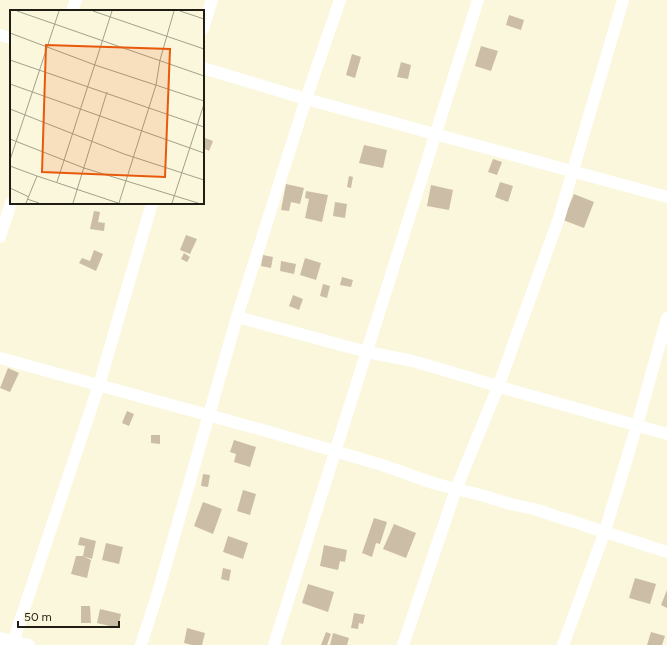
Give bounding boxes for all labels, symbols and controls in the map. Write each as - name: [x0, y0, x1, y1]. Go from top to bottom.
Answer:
- inset map: [10, 10, 204, 204]
- scale bar: [18, 603, 119, 629]
- text: 50 m: [24, 610, 52, 624]

